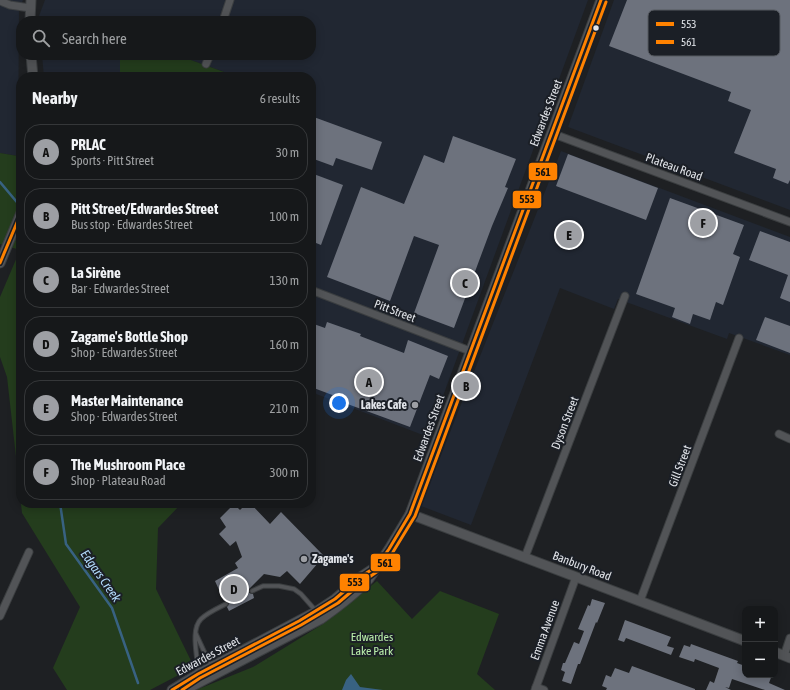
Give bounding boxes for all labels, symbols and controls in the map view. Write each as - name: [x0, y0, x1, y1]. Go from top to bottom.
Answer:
- legend: [648, 10, 780, 56]
- search box: [16, 16, 316, 60]
- text: 553: [681, 18, 697, 30]
- unlabelled marker: [591, 23, 601, 33]
- icon: search: [30, 27, 52, 49]
- text: Search here: [62, 30, 127, 47]
- text: 561: [681, 36, 697, 48]
- street label: Edwardes Street: [527, 77, 565, 148]
- text: Nearby: [32, 88, 78, 108]
- text: 6 results: [260, 91, 300, 106]
- text: PRLAC: [71, 136, 106, 153]
- text: A: [43, 145, 49, 160]
- text: 30 m: [276, 145, 299, 160]
- street label: Plateau Road: [644, 150, 704, 184]
- text: Sports · Pitt Street: [71, 153, 154, 168]
- line badge: 561: [528, 162, 558, 181]
- text: 561: [535, 166, 551, 178]
- line badge: 553: [512, 190, 542, 209]
- text: 553: [519, 193, 535, 205]
- text: Pitt Street/Edwardes Street: [71, 200, 218, 217]
- pin: F: [690, 208, 716, 238]
- text: B: [43, 209, 49, 224]
- text: 100 m: [270, 209, 299, 224]
- text: Bus stop · Edwardes Street: [71, 217, 193, 232]
- pin: E: [556, 220, 582, 250]
- text: La Sirène: [71, 264, 121, 281]
- pin: C: [452, 268, 478, 298]
- text: C: [43, 273, 49, 288]
- text: 130 m: [270, 273, 299, 288]
- text: Bar · Edwardes Street: [71, 281, 170, 296]
- street label: Pitt Street: [372, 297, 418, 325]
- text: Zagame's Bottle Shop: [71, 328, 188, 345]
- text: D: [42, 337, 50, 352]
- text: 160 m: [270, 337, 299, 352]
- text: Shop · Edwardes Street: [71, 345, 178, 360]
- pin: A: [356, 367, 382, 397]
- pin: B: [453, 371, 479, 401]
- text: Master Maintenance: [71, 392, 183, 409]
- street label: Edwardes Street: [410, 392, 448, 463]
- your location: [329, 393, 349, 413]
- street label: Dyson Street: [549, 394, 582, 451]
- place label: Lakes Cafe: [361, 398, 408, 412]
- marker: Lakes Cafe: [410, 400, 420, 410]
- text: E: [43, 401, 49, 416]
- text: 210 m: [270, 401, 299, 416]
- text: Shop · Edwardes Street: [71, 409, 178, 424]
- street label: Gill Street: [666, 443, 695, 489]
- text: The Mushroom Place: [71, 456, 185, 473]
- text: F: [43, 465, 49, 480]
- text: 300 m: [270, 465, 299, 480]
- text: Shop · Plateau Road: [71, 473, 166, 488]
- water label: Edgars Creek: [78, 547, 125, 605]
- street label: Banbury Road: [551, 548, 613, 584]
- place label: Zagame's: [312, 552, 354, 566]
- line badge: 561: [370, 553, 401, 572]
- marker: Zagame's: [299, 554, 309, 564]
- text: 561: [377, 557, 393, 569]
- line badge: 553: [339, 573, 370, 592]
- pin: D: [221, 574, 247, 604]
- text: 553: [347, 576, 363, 588]
- street label: Emma Avenue: [528, 598, 562, 662]
- map controls: [742, 606, 778, 678]
- button: +: [742, 606, 778, 642]
- park label: Edwardes Lake Park: [351, 630, 394, 658]
- street label: Edwardes Street: [174, 633, 243, 679]
- button: −: [742, 642, 778, 678]

